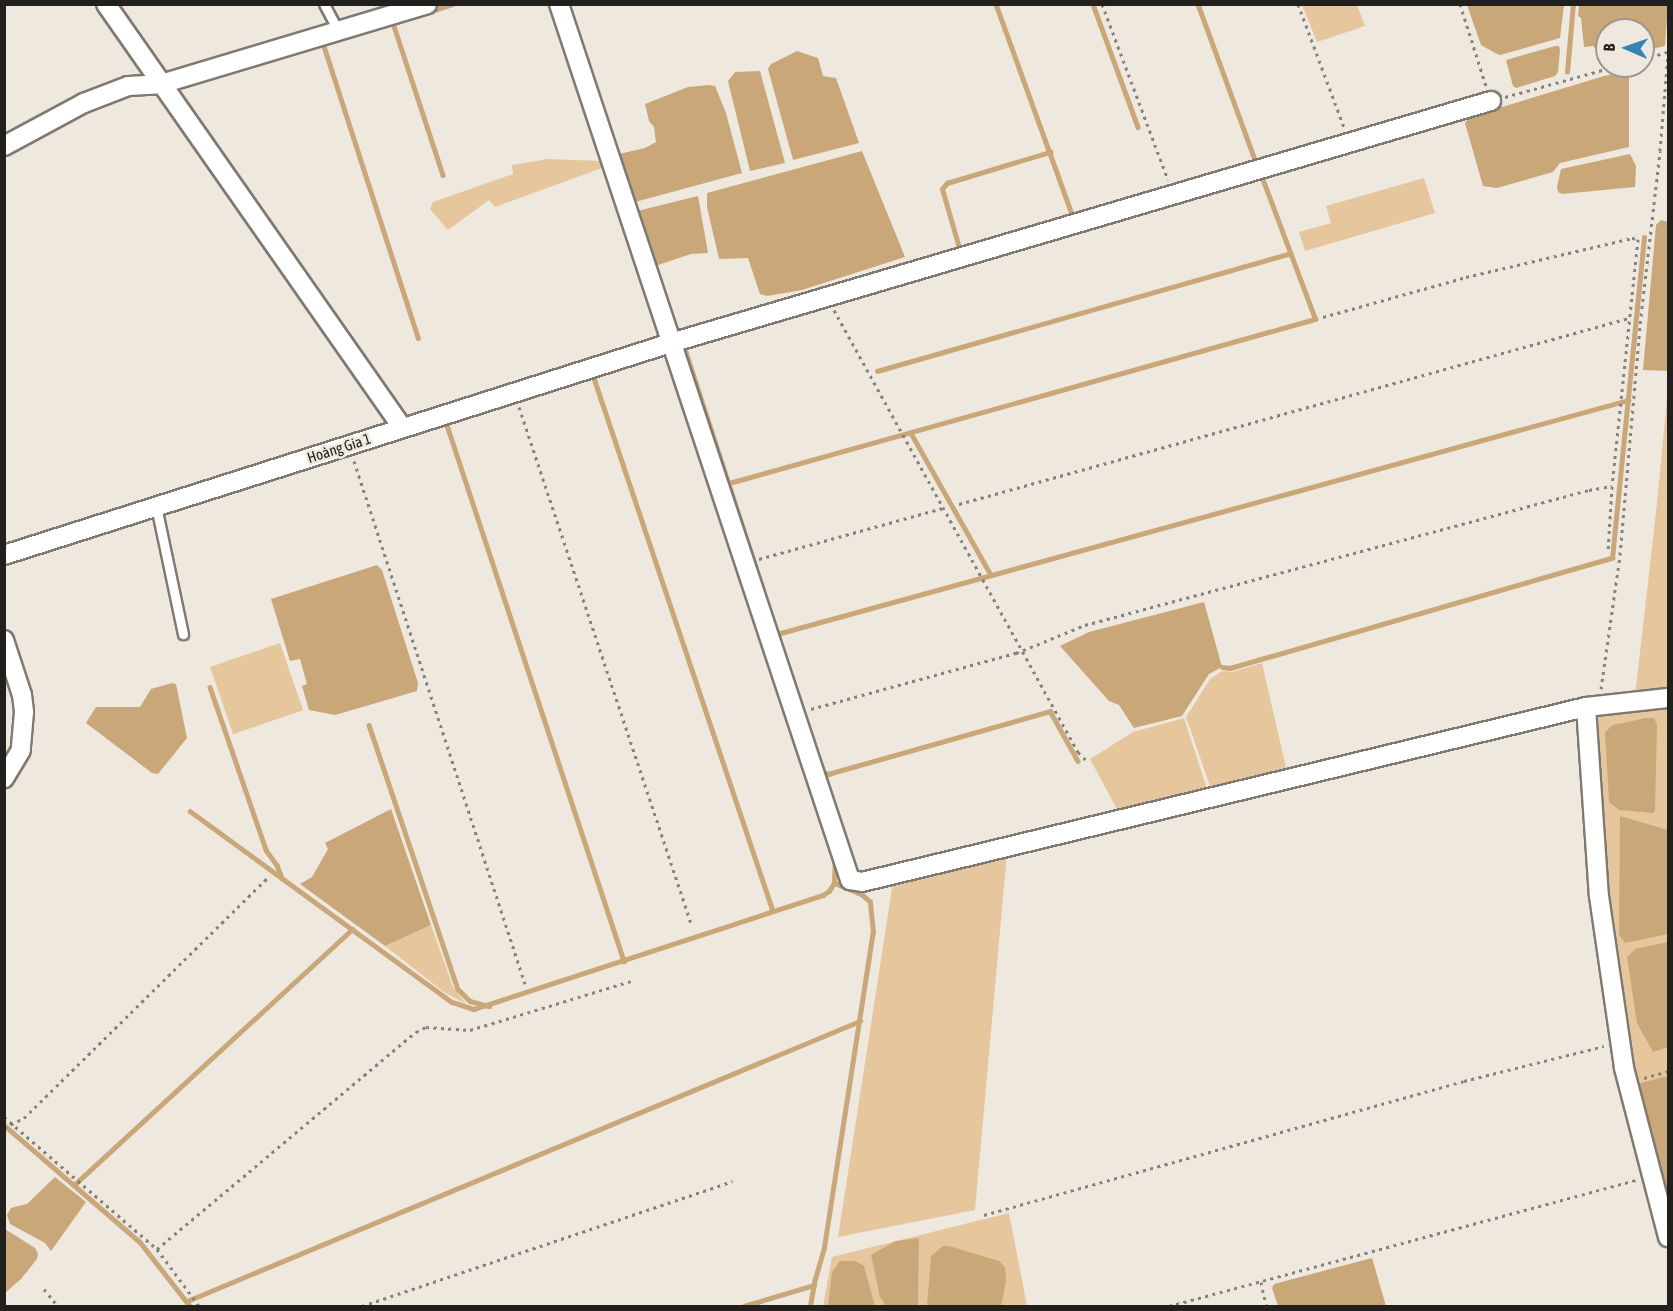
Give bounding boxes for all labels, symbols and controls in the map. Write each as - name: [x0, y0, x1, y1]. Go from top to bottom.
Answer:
- north arrow: [1595, 18, 1655, 78]
- text: B: [1600, 43, 1618, 52]
- street label: Hoàng Gia 1: [305, 429, 373, 467]

